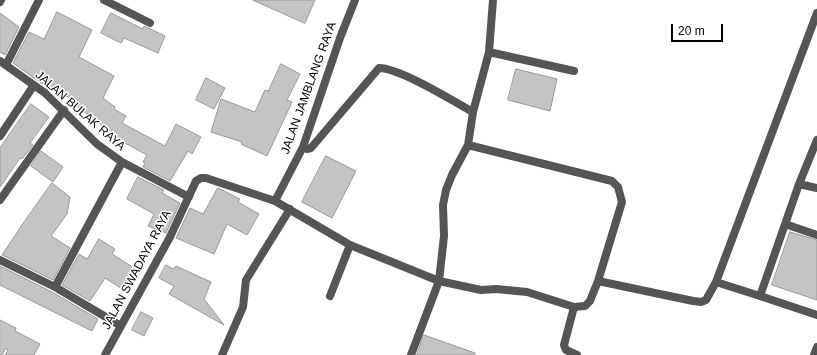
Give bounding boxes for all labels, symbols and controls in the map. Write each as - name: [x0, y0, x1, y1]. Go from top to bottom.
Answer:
- scale bar: [673, 16, 725, 42]
- street label: JALAN JAMBLANG RAYA: [278, 20, 340, 156]
- text: 20 m: [678, 24, 705, 38]
- street label: JALAN BULAK RAYA: [32, 68, 128, 154]
- street label: JALAN SWADAYA RAYA: [99, 208, 175, 332]

